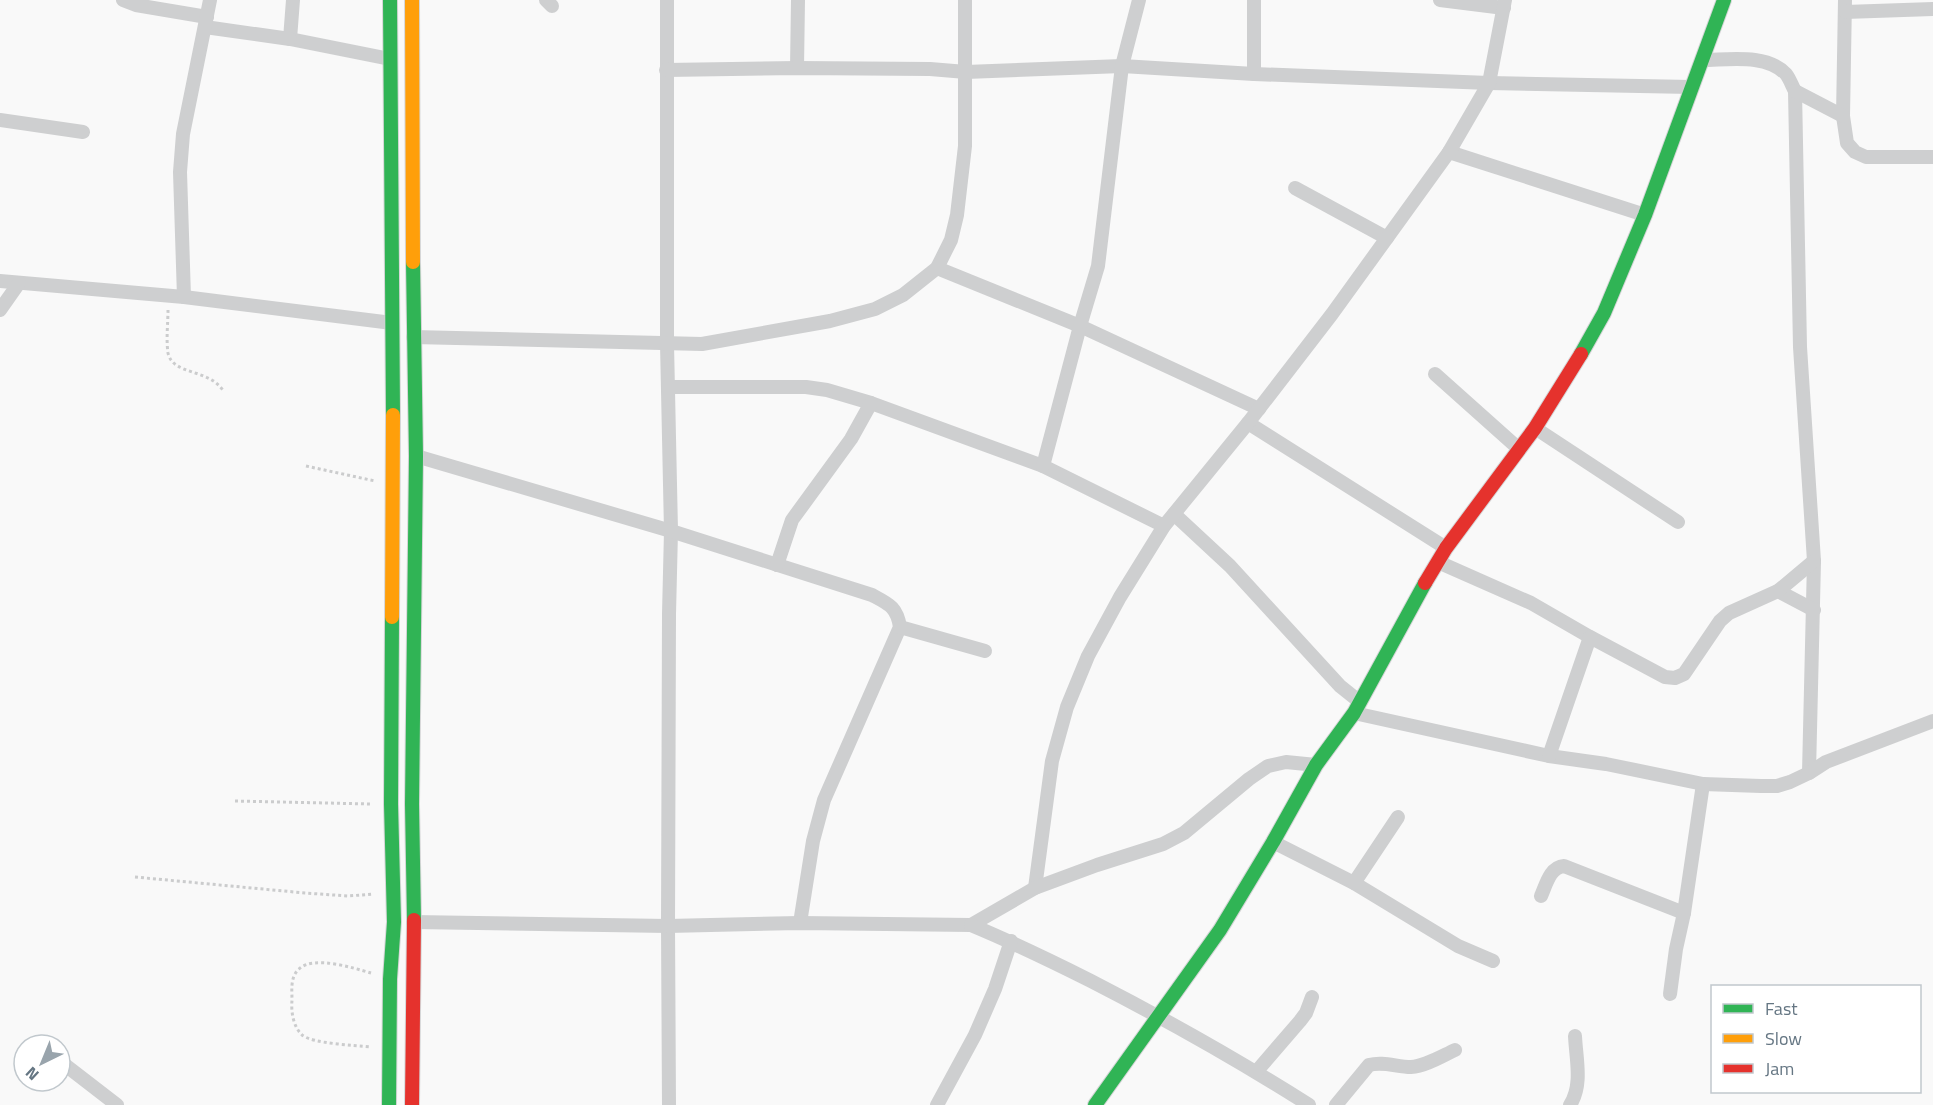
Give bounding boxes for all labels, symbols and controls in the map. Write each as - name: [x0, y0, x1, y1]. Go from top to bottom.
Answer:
- legend: [1711, 985, 1921, 1093]
- text: Fast: [1765, 995, 1798, 1022]
- text: Slow: [1765, 1025, 1802, 1052]
- north arrow: [12, 1033, 72, 1093]
- text: Jam: [1765, 1055, 1794, 1082]
- text: N: [20, 1061, 44, 1087]

